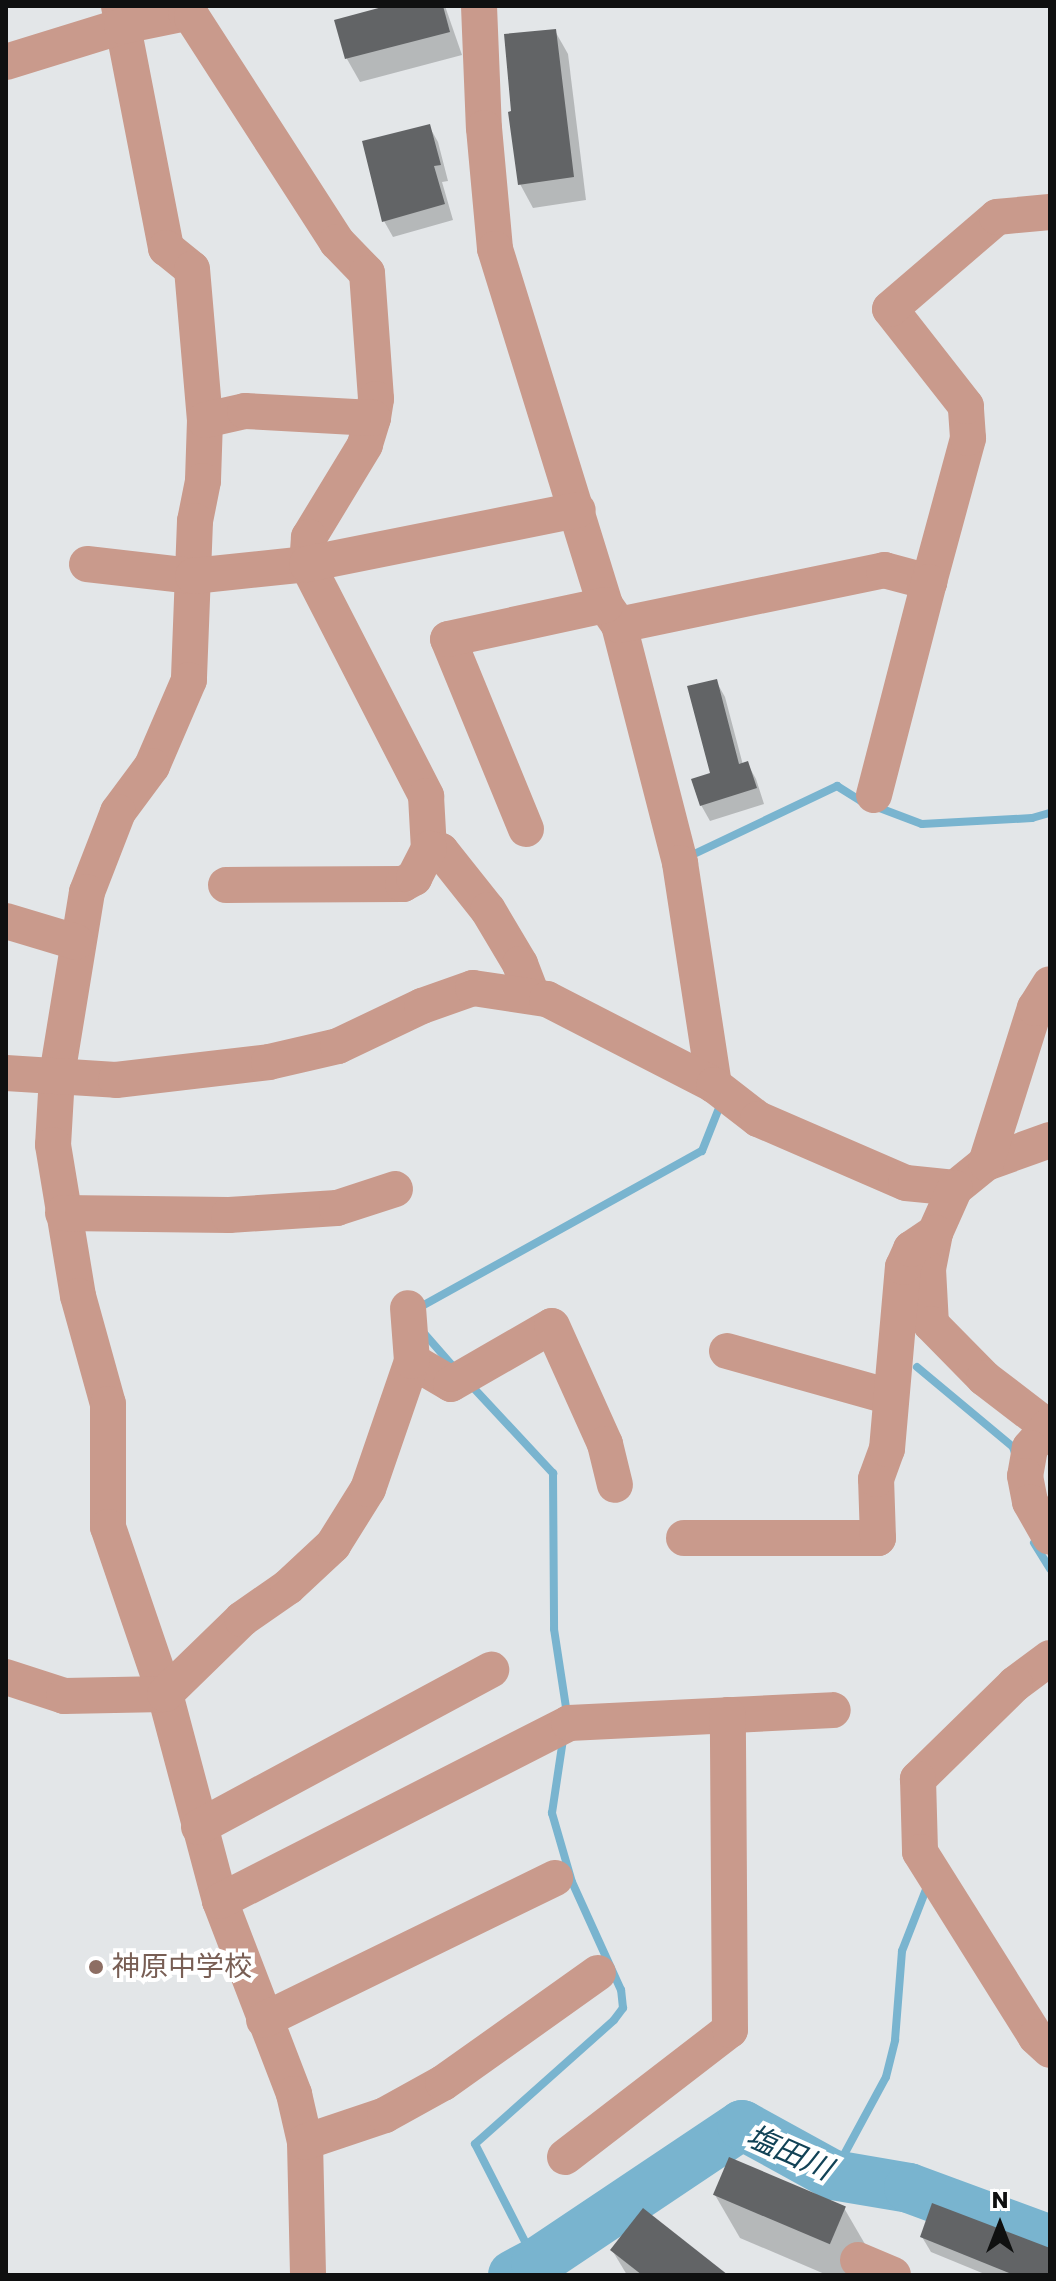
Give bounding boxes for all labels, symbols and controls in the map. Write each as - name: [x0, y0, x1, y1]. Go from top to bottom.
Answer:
- place label: 神原中学校: [112, 1950, 252, 1984]
- marker: 神原中学校: [87, 1958, 105, 1976]
- water label: 塩田川: [741, 2118, 837, 2188]
- north arrow: [960, 2185, 1040, 2265]
- text: N: [992, 2185, 1008, 2216]

